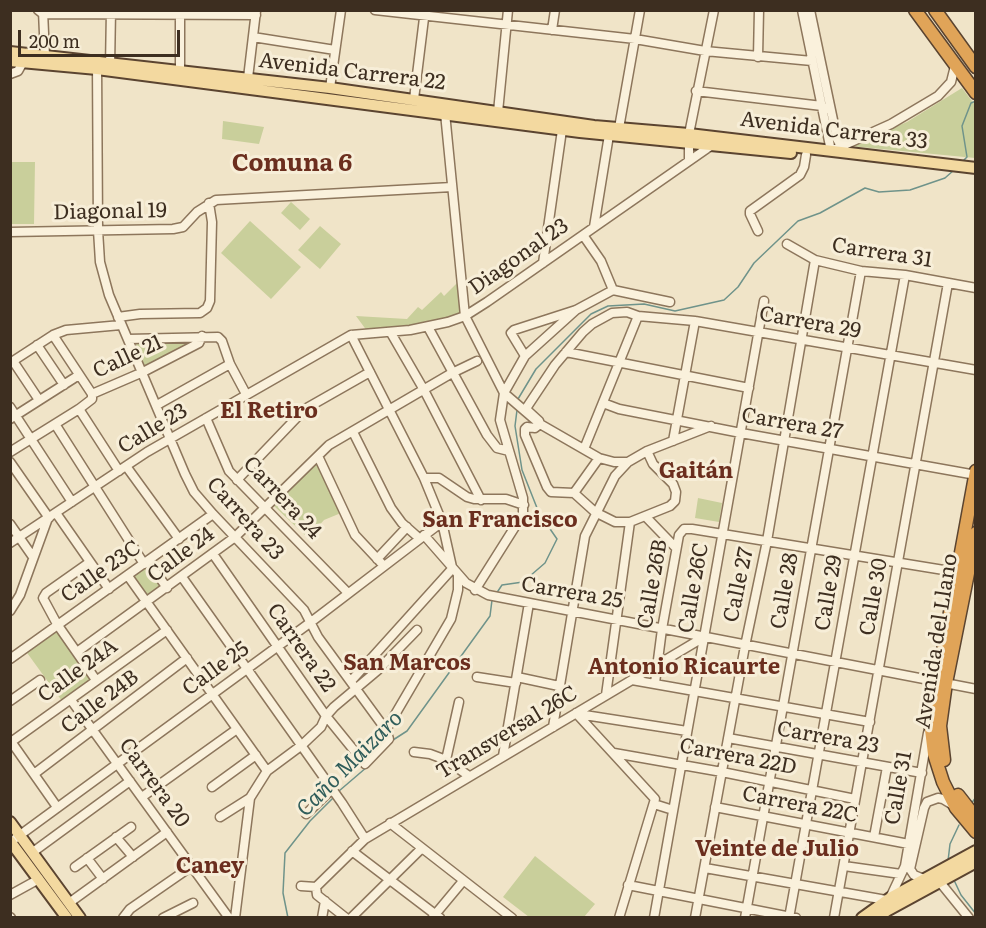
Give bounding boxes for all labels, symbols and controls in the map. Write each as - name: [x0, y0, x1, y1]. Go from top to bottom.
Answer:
- scale bar: [21, 18, 183, 56]
- text: 200 m: [29, 27, 80, 54]
- street label: Avenida Carrera 22: [257, 48, 447, 96]
- street label: Avenida Carrera 33: [739, 107, 929, 155]
- district label: Comuna 6: [232, 150, 352, 178]
- street label: Diagonal 19: [53, 198, 167, 226]
- street label: Diagonal 23: [464, 213, 574, 301]
- street label: Carrera 31: [830, 233, 934, 273]
- street label: Carrera 29: [757, 302, 863, 344]
- street label: Calle 21: [89, 330, 167, 384]
- street label: Calle 23: [114, 398, 192, 460]
- district label: El Retiro: [220, 399, 318, 425]
- street label: Carrera 27: [739, 403, 845, 445]
- street label: Carrera 24: [237, 452, 327, 544]
- district label: Gaitán: [659, 459, 733, 485]
- street label: Carrera 23: [201, 472, 289, 566]
- district label: San Francisco: [422, 508, 578, 534]
- street label: Calle 24: [143, 522, 219, 588]
- street label: Calle 23C: [56, 535, 146, 609]
- street label: Calle 26B: [633, 537, 673, 631]
- street label: Calle 26C: [674, 541, 714, 635]
- street label: Calle 27: [719, 545, 759, 625]
- street label: Calle 28: [766, 551, 804, 631]
- street label: Avenida del Llano: [911, 552, 963, 730]
- street label: Calle 29: [810, 553, 848, 633]
- street label: Calle 30: [855, 556, 893, 638]
- street label: Carrera 25: [519, 572, 625, 614]
- street label: Carrera 22: [261, 599, 341, 697]
- street label: Calle 24A: [33, 634, 123, 708]
- street label: Calle 25: [178, 636, 254, 702]
- district label: San Marcos: [343, 651, 471, 677]
- district label: Antonio Ricaurte: [588, 655, 780, 681]
- street label: Calle 24B: [56, 665, 144, 739]
- street label: Transversal 26C: [432, 681, 582, 785]
- water label: Caño Maizaro: [292, 706, 408, 822]
- street label: Carrera 23: [775, 717, 881, 759]
- street label: Carrera 20: [113, 733, 195, 833]
- street label: Carrera 22D: [677, 733, 799, 781]
- street label: Calle 31: [880, 749, 918, 827]
- street label: Carrera 22C: [740, 781, 860, 829]
- district label: Veinte de Julio: [695, 837, 859, 863]
- district label: Caney: [176, 854, 244, 880]

